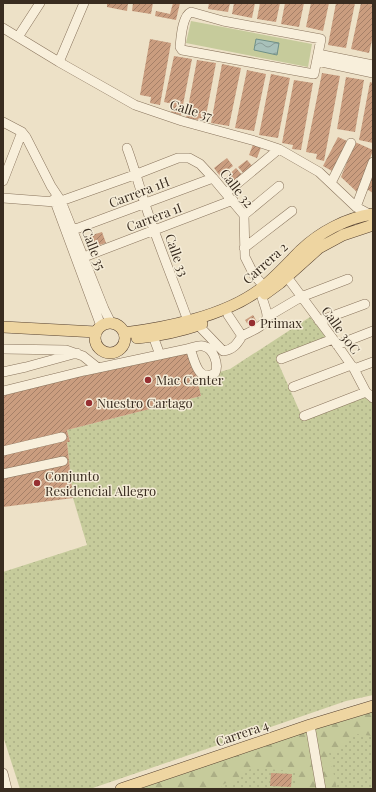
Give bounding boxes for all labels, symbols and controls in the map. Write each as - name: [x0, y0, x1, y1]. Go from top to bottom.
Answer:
- street label: Calle 37: [168, 95, 215, 124]
- street label: Calle 32: [217, 165, 258, 211]
- street label: Carrera 1H: [106, 172, 172, 211]
- street label: Carrera 1I: [124, 198, 184, 235]
- street label: Calle 35: [79, 225, 110, 272]
- street label: Calle 33: [162, 231, 193, 279]
- street label: Carrera 2: [239, 238, 291, 287]
- street label: Calle 30C: [318, 302, 365, 357]
- place label: Primax: [260, 314, 302, 331]
- marker: Primax: [247, 318, 257, 328]
- place label: Mac Center: [156, 371, 224, 388]
- marker: Mac Center: [143, 375, 153, 385]
- place label: Nuestro Cartago: [97, 394, 193, 411]
- marker: Nuestro Cartago: [84, 398, 94, 408]
- place label: Conjunto Residencial Allegro: [45, 467, 156, 499]
- marker: Conjunto Residencial Allegro: [32, 478, 42, 488]
- street label: Carrera 4: [213, 716, 271, 749]

